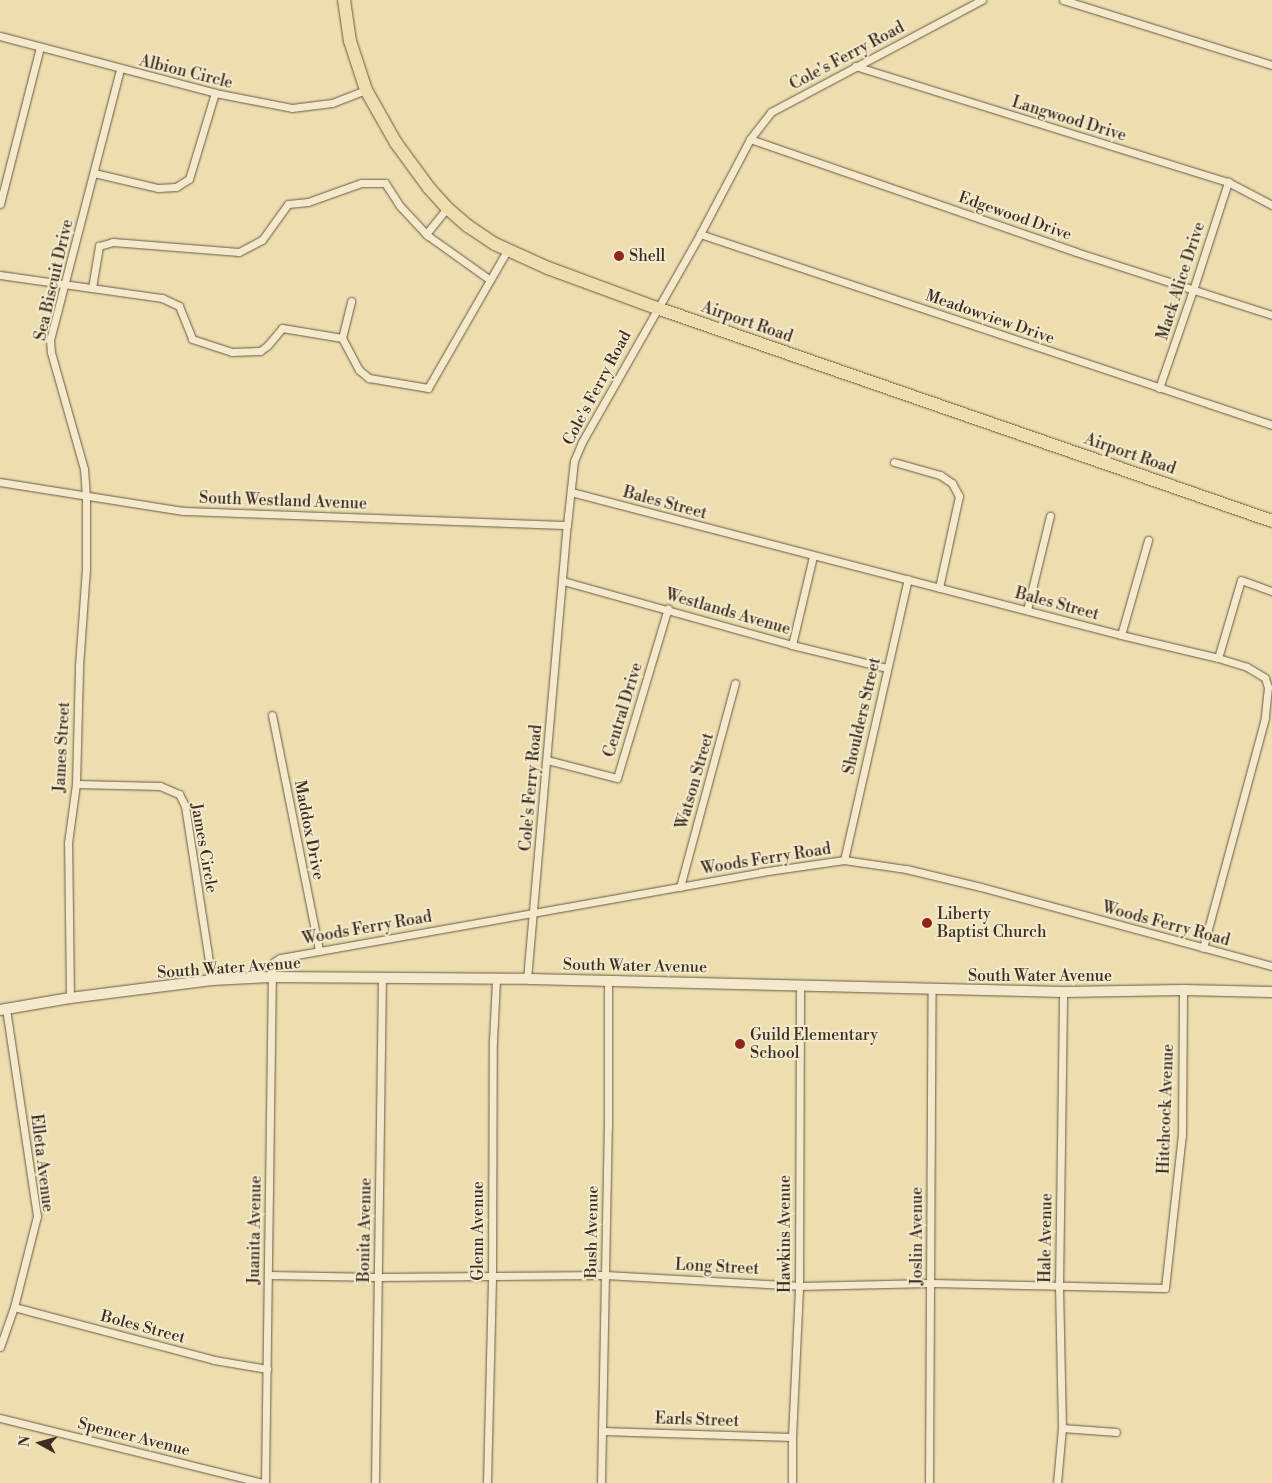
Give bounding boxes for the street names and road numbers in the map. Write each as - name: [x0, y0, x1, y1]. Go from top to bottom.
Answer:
- street label: Cole's Ferry Road: [786, 18, 908, 94]
- street label: Albion Circle: [137, 51, 235, 93]
- street label: Langwood Drive: [1010, 93, 1128, 145]
- street label: Edgewood Drive: [956, 188, 1074, 244]
- street label: Sea Biscuit Drive: [31, 217, 77, 343]
- street label: Mack Alice Drive: [1153, 219, 1209, 343]
- street label: Meadowview Drive: [923, 286, 1057, 348]
- street label: Airport Road: [699, 297, 795, 347]
- street label: Cole's Ferry Road: [559, 327, 635, 449]
- street label: Airport Road: [1082, 429, 1178, 479]
- street label: Bales Street: [621, 483, 709, 523]
- street label: South Westland Avenue: [199, 488, 367, 514]
- street label: Bales Street: [1013, 584, 1101, 624]
- street label: Westlands Avenue: [663, 585, 793, 639]
- street label: Shoulders Street: [839, 656, 885, 776]
- street label: Central Drive: [599, 660, 647, 760]
- street label: James Street: [50, 701, 74, 793]
- street label: Cole's Ferry Road: [516, 724, 546, 852]
- street label: Watson Street: [672, 731, 718, 831]
- street label: Maddox Drive: [290, 778, 328, 882]
- street label: James Circle: [187, 802, 221, 894]
- street label: Woods Ferry Road: [700, 839, 832, 879]
- street label: Woods Ferry Road: [1100, 898, 1232, 950]
- street label: Woods Ferry Road: [301, 907, 433, 949]
- street label: South Water Avenue: [156, 953, 302, 983]
- street label: South Water Avenue: [563, 955, 707, 977]
- street label: South Water Avenue: [968, 966, 1112, 986]
- street label: Hitchcock Avenue: [1154, 1044, 1178, 1174]
- street label: Elleta Avenue: [26, 1113, 58, 1213]
- street label: Juanita Avenue: [244, 1175, 266, 1285]
- street label: Hawkins Avenue: [775, 1175, 795, 1293]
- street label: Bonita Avenue: [354, 1177, 376, 1283]
- street label: Glenn Avenue: [468, 1181, 488, 1281]
- street label: Bush Avenue: [582, 1185, 602, 1279]
- street label: Joslin Avenue: [907, 1187, 927, 1285]
- street label: Hale Avenue: [1036, 1193, 1056, 1283]
- street label: Long Street: [674, 1255, 760, 1279]
- street label: Boles Street: [99, 1306, 187, 1348]
- street label: Earls Street: [655, 1409, 739, 1431]
- street label: Spencer Avenue: [76, 1414, 192, 1460]

